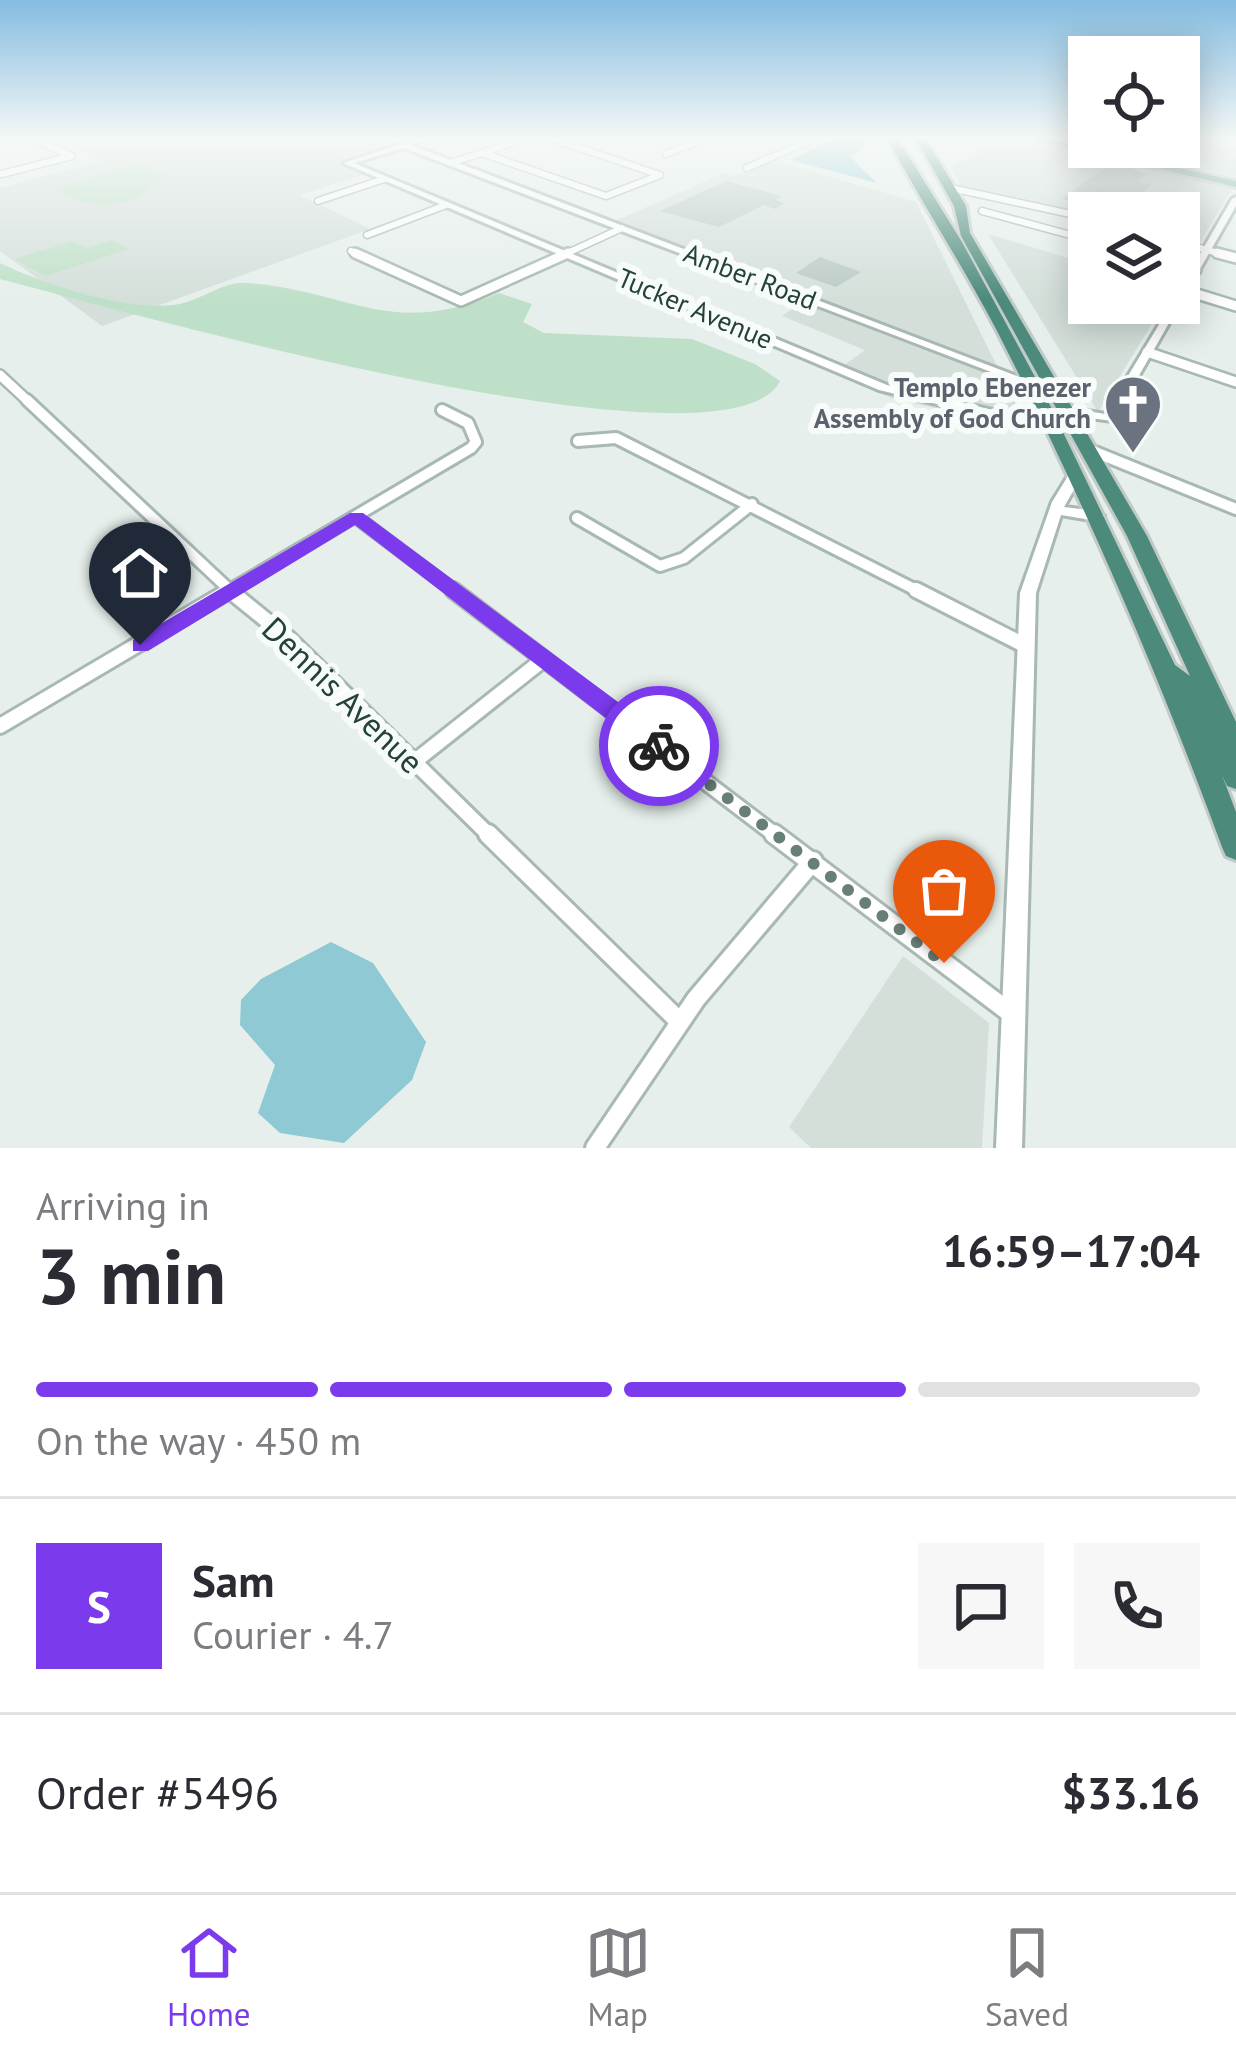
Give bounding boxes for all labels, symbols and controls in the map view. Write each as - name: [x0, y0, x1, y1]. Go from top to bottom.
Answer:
- map controls: [1068, 36, 1200, 324]
- button: locate: [1068, 36, 1200, 168]
- button: layers: [1068, 192, 1200, 324]
- street label: Amber Road: [679, 235, 822, 317]
- street label: Tucker Avenue: [613, 260, 778, 356]
- place label: Templo Ebenezer Assembly of God Church: [814, 370, 1092, 435]
- church icon: Templo Ebenezer Assembly of God Church: [1102, 373, 1164, 455]
- pin: [89, 522, 191, 645]
- icon: home: [107, 540, 173, 606]
- street label: Dennis Avenue: [254, 607, 433, 782]
- courier: [599, 686, 719, 806]
- icon: bike: [626, 713, 692, 779]
- pin: [893, 840, 995, 963]
- icon: bag: [911, 858, 977, 924]
- text: Arriving in: [36, 1180, 210, 1231]
- text: 16:59–17:04: [942, 1221, 1200, 1279]
- text: 3 min: [36, 1225, 226, 1326]
- text: On the way · 450 m: [36, 1415, 361, 1466]
- button: chat: [918, 1543, 1044, 1669]
- button: phone: [1074, 1543, 1200, 1669]
- text: Sam: [192, 1551, 274, 1609]
- text: S: [87, 1577, 111, 1635]
- text: Courier · 4.7: [192, 1609, 394, 1660]
- text: Order #5496: [36, 1763, 279, 1821]
- text: $33.16: [1061, 1763, 1200, 1821]
- tab: Home: [167, 1920, 251, 2035]
- tab: Map: [585, 1920, 651, 2035]
- tab: Saved: [985, 1920, 1069, 2035]

